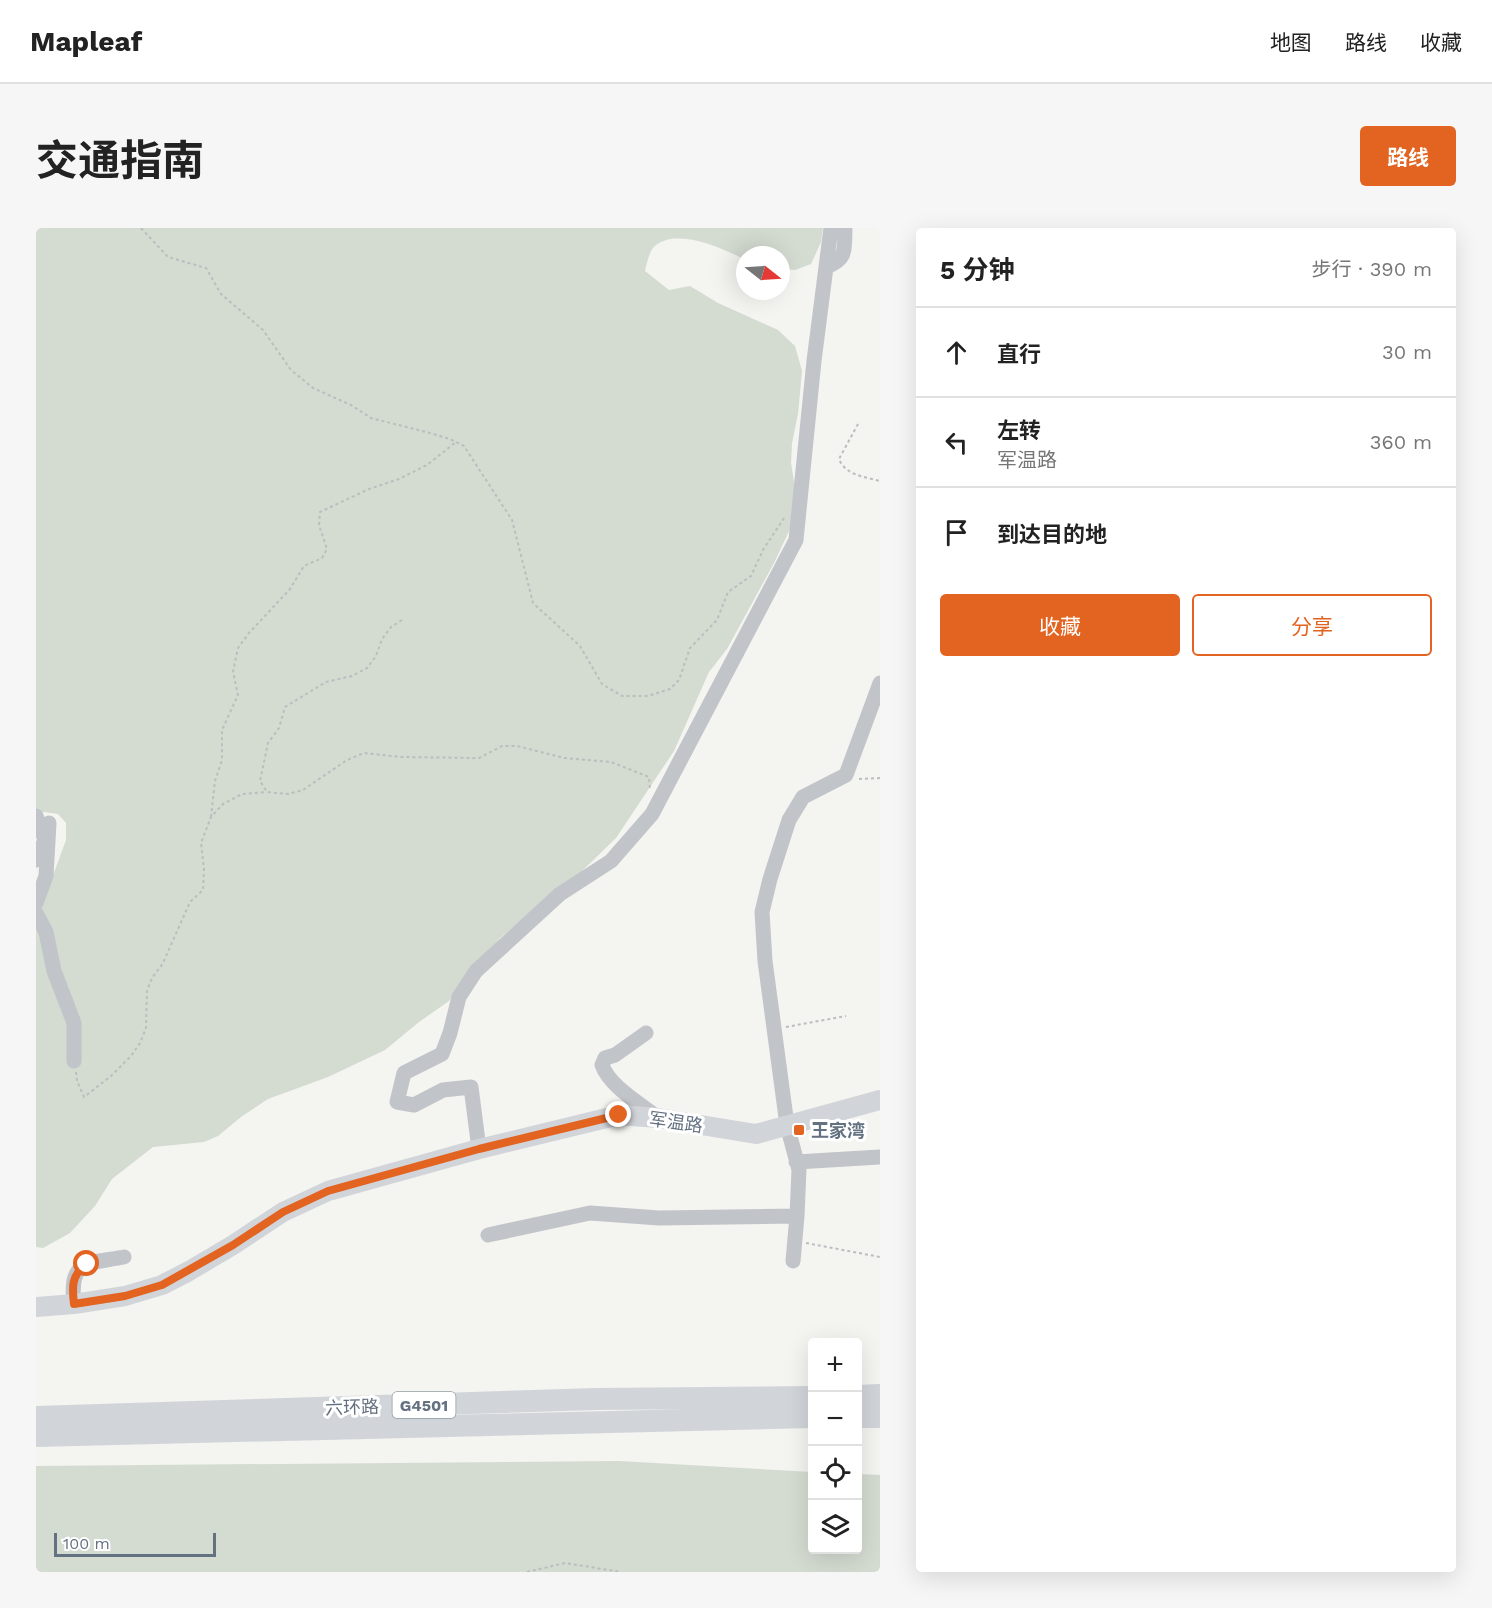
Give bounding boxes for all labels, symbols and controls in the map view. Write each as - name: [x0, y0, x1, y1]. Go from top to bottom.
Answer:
- text: Mapleaf: [30, 25, 142, 58]
- text: 地图: [1270, 30, 1312, 55]
- text: 路线: [1345, 30, 1387, 55]
- text: 收藏: [1420, 30, 1462, 55]
- button: 路线: [1360, 126, 1456, 186]
- text: 交通指南: [36, 136, 204, 185]
- north arrow: [736, 246, 790, 300]
- text: 5 分钟: [940, 255, 1015, 285]
- text: 步行 · 390 m: [1312, 257, 1432, 281]
- icon: ahead: [940, 336, 973, 369]
- text: 30 m: [1382, 340, 1432, 364]
- text: 直行: [997, 342, 1041, 367]
- text: 左转: [997, 418, 1041, 443]
- icon: left: [940, 426, 973, 459]
- text: 360 m: [1370, 430, 1432, 454]
- text: 军温路: [997, 448, 1057, 472]
- icon: arrive: [940, 516, 973, 549]
- text: 到达目的地: [997, 522, 1107, 547]
- button: 收藏: [940, 594, 1180, 656]
- button: 分享: [1192, 594, 1432, 656]
- route end: [605, 1101, 631, 1127]
- street label: 军温路: [648, 1108, 704, 1136]
- place label: 王家湾: [811, 1120, 865, 1141]
- marker: 王家湾: [792, 1123, 806, 1137]
- route start: [73, 1250, 99, 1276]
- map controls: [808, 1338, 862, 1554]
- button: +: [808, 1338, 862, 1392]
- road number: G4501: [392, 1392, 456, 1418]
- button: −: [808, 1392, 862, 1446]
- street label: 六环路: [325, 1396, 379, 1418]
- button: locate: [808, 1446, 862, 1500]
- button: layers: [808, 1500, 862, 1554]
- scale bar: [54, 1530, 216, 1558]
- text: 100 m: [63, 1534, 110, 1553]

